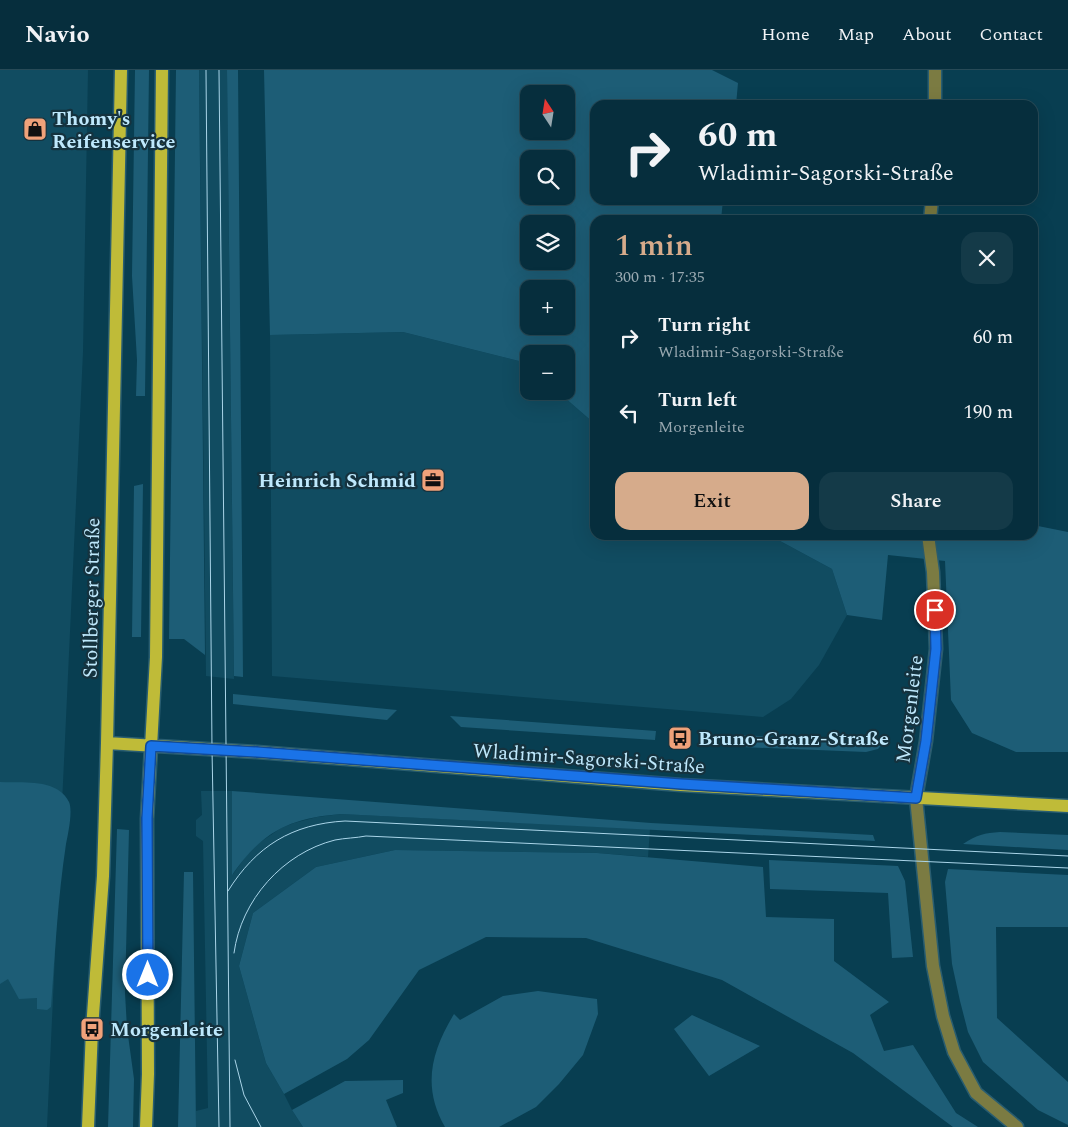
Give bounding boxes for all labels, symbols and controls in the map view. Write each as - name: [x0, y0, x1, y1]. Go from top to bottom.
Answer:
- text: Navio: [25, 17, 90, 53]
- text: Home: [761, 21, 810, 48]
- text: Map: [838, 21, 874, 48]
- text: About: [902, 21, 952, 48]
- text: Contact: [980, 21, 1043, 48]
- north arrow: [520, 85, 575, 140]
- map controls: [520, 85, 575, 400]
- place label: Thomy's Reifenservice: [52, 104, 176, 157]
- text: 60 m: [698, 109, 778, 162]
- shop icon: Thomy's Reifenservice: [22, 116, 48, 142]
- icon: right: [615, 120, 680, 185]
- button: search: [520, 150, 575, 205]
- text: Wladimir-Sagorski-Straße: [698, 157, 954, 190]
- button: layers: [520, 215, 575, 270]
- text: 1 min: [615, 223, 693, 269]
- button: close: [961, 232, 1013, 284]
- text: 300 m · 17:35: [615, 265, 705, 289]
- button: +: [520, 280, 575, 335]
- text: Turn right: [658, 311, 751, 340]
- text: 60 m: [973, 323, 1013, 352]
- icon: right: [615, 324, 643, 352]
- text: Wladimir-Sagorski-Straße: [658, 340, 844, 364]
- button: −: [520, 345, 575, 400]
- text: Turn left: [658, 386, 737, 415]
- text: 190 m: [963, 398, 1013, 427]
- icon: left: [615, 399, 643, 427]
- text: Morgenleite: [658, 415, 745, 439]
- place label: Heinrich Schmid: [258, 466, 416, 496]
- office icon: Heinrich Schmid: [420, 467, 446, 493]
- button: Exit: [615, 472, 809, 530]
- button: Share: [819, 472, 1013, 530]
- street label: Stollberger Straße: [76, 518, 108, 679]
- pin: [914, 589, 956, 631]
- icon: arrive: [921, 596, 949, 624]
- street label: Morgenleite: [888, 653, 931, 765]
- place label: Bruno-Granz-Straße: [698, 724, 889, 754]
- bus stop icon: Bruno-Granz-Straße: [667, 725, 693, 751]
- street label: Wladimir-Sagorski-Straße: [472, 736, 706, 782]
- position arrow: [121, 948, 173, 1000]
- place label: Morgenleite: [110, 1015, 223, 1045]
- bus stop icon: Morgenleite: [79, 1016, 105, 1042]

